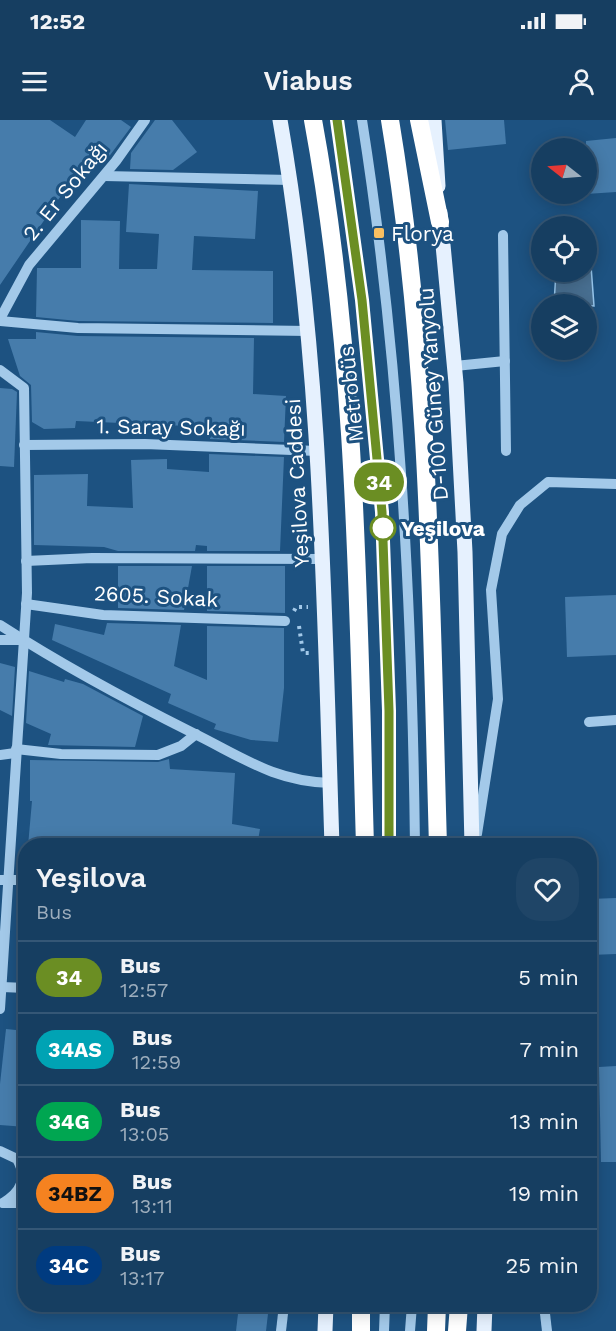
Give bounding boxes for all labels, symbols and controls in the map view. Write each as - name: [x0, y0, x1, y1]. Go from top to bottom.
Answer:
- text: 12:52: [30, 9, 85, 34]
- icon: menu: [18, 65, 51, 98]
- text: Viabus: [263, 65, 353, 97]
- icon: person: [565, 65, 598, 98]
- street label: 2. Er Sokağı: [18, 136, 112, 246]
- north arrow: [531, 138, 597, 204]
- map controls: [531, 138, 597, 360]
- button: locate: [531, 216, 597, 282]
- place label: Florya: [391, 221, 454, 246]
- marker: Florya: [372, 226, 386, 240]
- street label: D-100 Güney Yanyolu: [413, 287, 453, 501]
- button: layers: [531, 294, 597, 360]
- street label: Metrobüs: [334, 345, 368, 443]
- street label: Yeşilova Caddesi: [280, 398, 314, 568]
- street label: 1. Saray Sokağı: [96, 413, 246, 441]
- line badge: 34: [352, 462, 406, 502]
- text: 34: [366, 470, 392, 495]
- marker: Yeşilova: [370, 515, 396, 541]
- place label: Yeşilova: [401, 516, 486, 541]
- street label: 2605. Sokak: [93, 580, 219, 612]
- button: heart: [516, 858, 579, 921]
- text: Yeşilova: [36, 861, 146, 894]
- text: Bus: [36, 900, 72, 924]
- text: Bus: [120, 953, 160, 978]
- text: 34: [56, 965, 82, 990]
- text: 5 min: [518, 965, 579, 990]
- text: 12:57: [120, 978, 168, 1002]
- text: Bus: [132, 1025, 172, 1050]
- text: 34AS: [48, 1037, 102, 1062]
- text: 7 min: [519, 1037, 579, 1062]
- text: 12:59: [132, 1050, 181, 1074]
- text: Bus: [120, 1097, 160, 1122]
- text: 34G: [48, 1109, 90, 1134]
- text: 13 min: [510, 1109, 579, 1134]
- text: 13:05: [120, 1122, 169, 1146]
- text: Bus: [132, 1169, 172, 1194]
- text: 34BZ: [48, 1181, 102, 1206]
- text: 19 min: [509, 1181, 579, 1206]
- text: 13:11: [132, 1194, 173, 1218]
- text: Bus: [120, 1241, 160, 1266]
- text: 34C: [49, 1253, 89, 1278]
- text: 25 min: [505, 1253, 579, 1278]
- text: 13:17: [120, 1266, 164, 1290]

